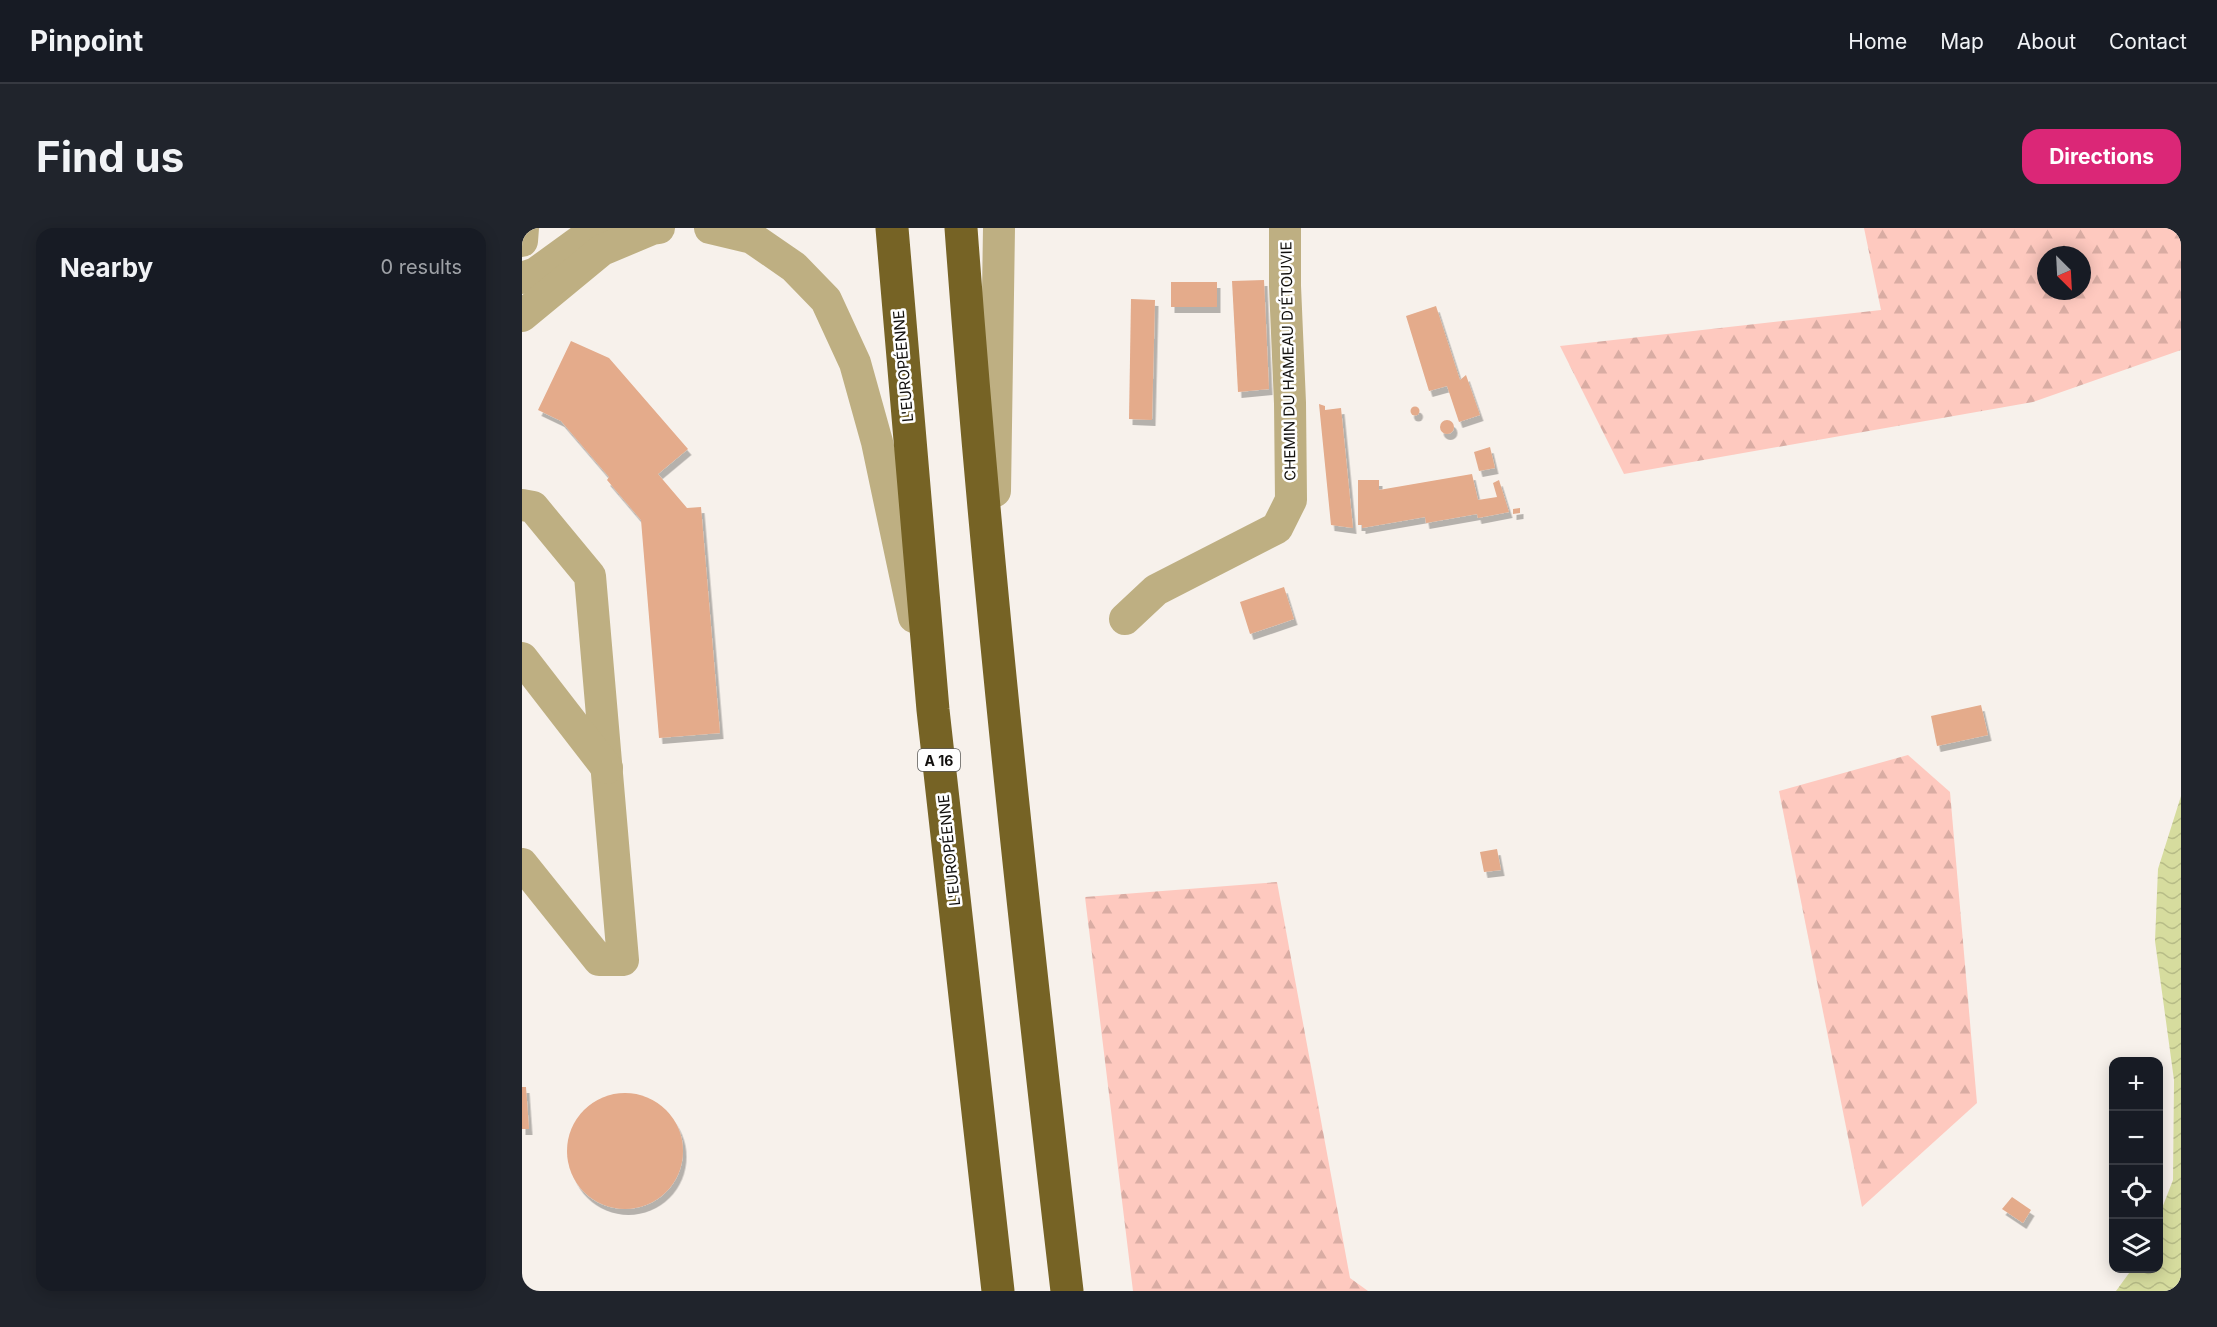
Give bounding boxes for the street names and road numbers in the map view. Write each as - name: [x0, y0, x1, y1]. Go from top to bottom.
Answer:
- street label: CHEMIN DU HAMEAU D'ÉTOUVIE: [1276, 241, 1300, 481]
- street label: L'EUROPÉENNE: [889, 309, 917, 423]
- road number: A 16: [918, 749, 960, 771]
- street label: L'EUROPÉENNE: [934, 793, 964, 907]

